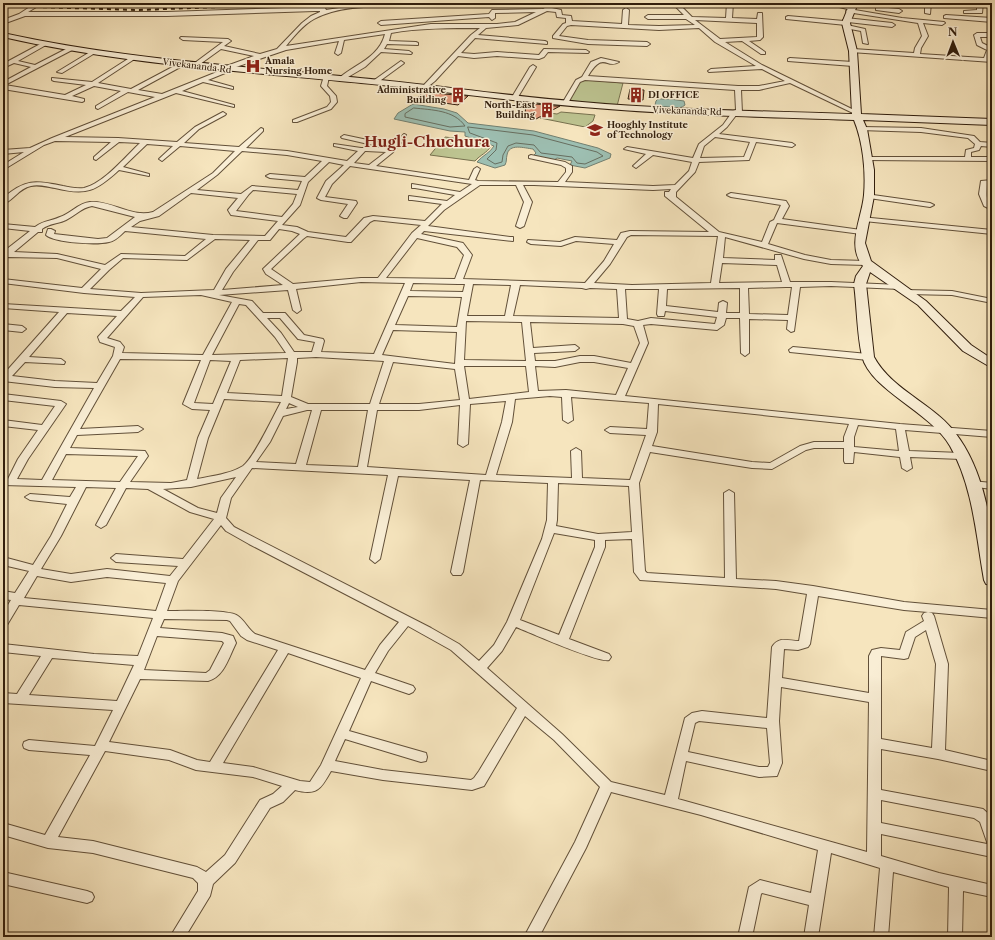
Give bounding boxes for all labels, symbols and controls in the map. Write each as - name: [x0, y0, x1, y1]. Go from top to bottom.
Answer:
- north arrow: [933, 22, 973, 62]
- text: N: [948, 25, 958, 39]
- place label: Amala Nursing Home: [264, 55, 333, 76]
- street label: Vivekananda Rd: [161, 56, 233, 75]
- hospital icon: Amala Nursing Home: [244, 57, 262, 75]
- place label: Administrative Building: [376, 84, 447, 105]
- building icon: Administrative Building: [449, 86, 467, 104]
- building icon: DI OFFICE: [627, 86, 645, 104]
- place label: DI OFFICE: [648, 89, 699, 100]
- place label: North-East Building: [484, 99, 536, 120]
- building icon: North-East Building: [538, 101, 556, 119]
- street label: Vivekananda Rd: [651, 104, 722, 117]
- place label: Hooghly Institute of Technology: [607, 119, 689, 140]
- school or university icon: Hooghly Institute of Technology: [586, 121, 604, 139]
- district label: Hugli-Chuchura: [364, 132, 490, 151]

